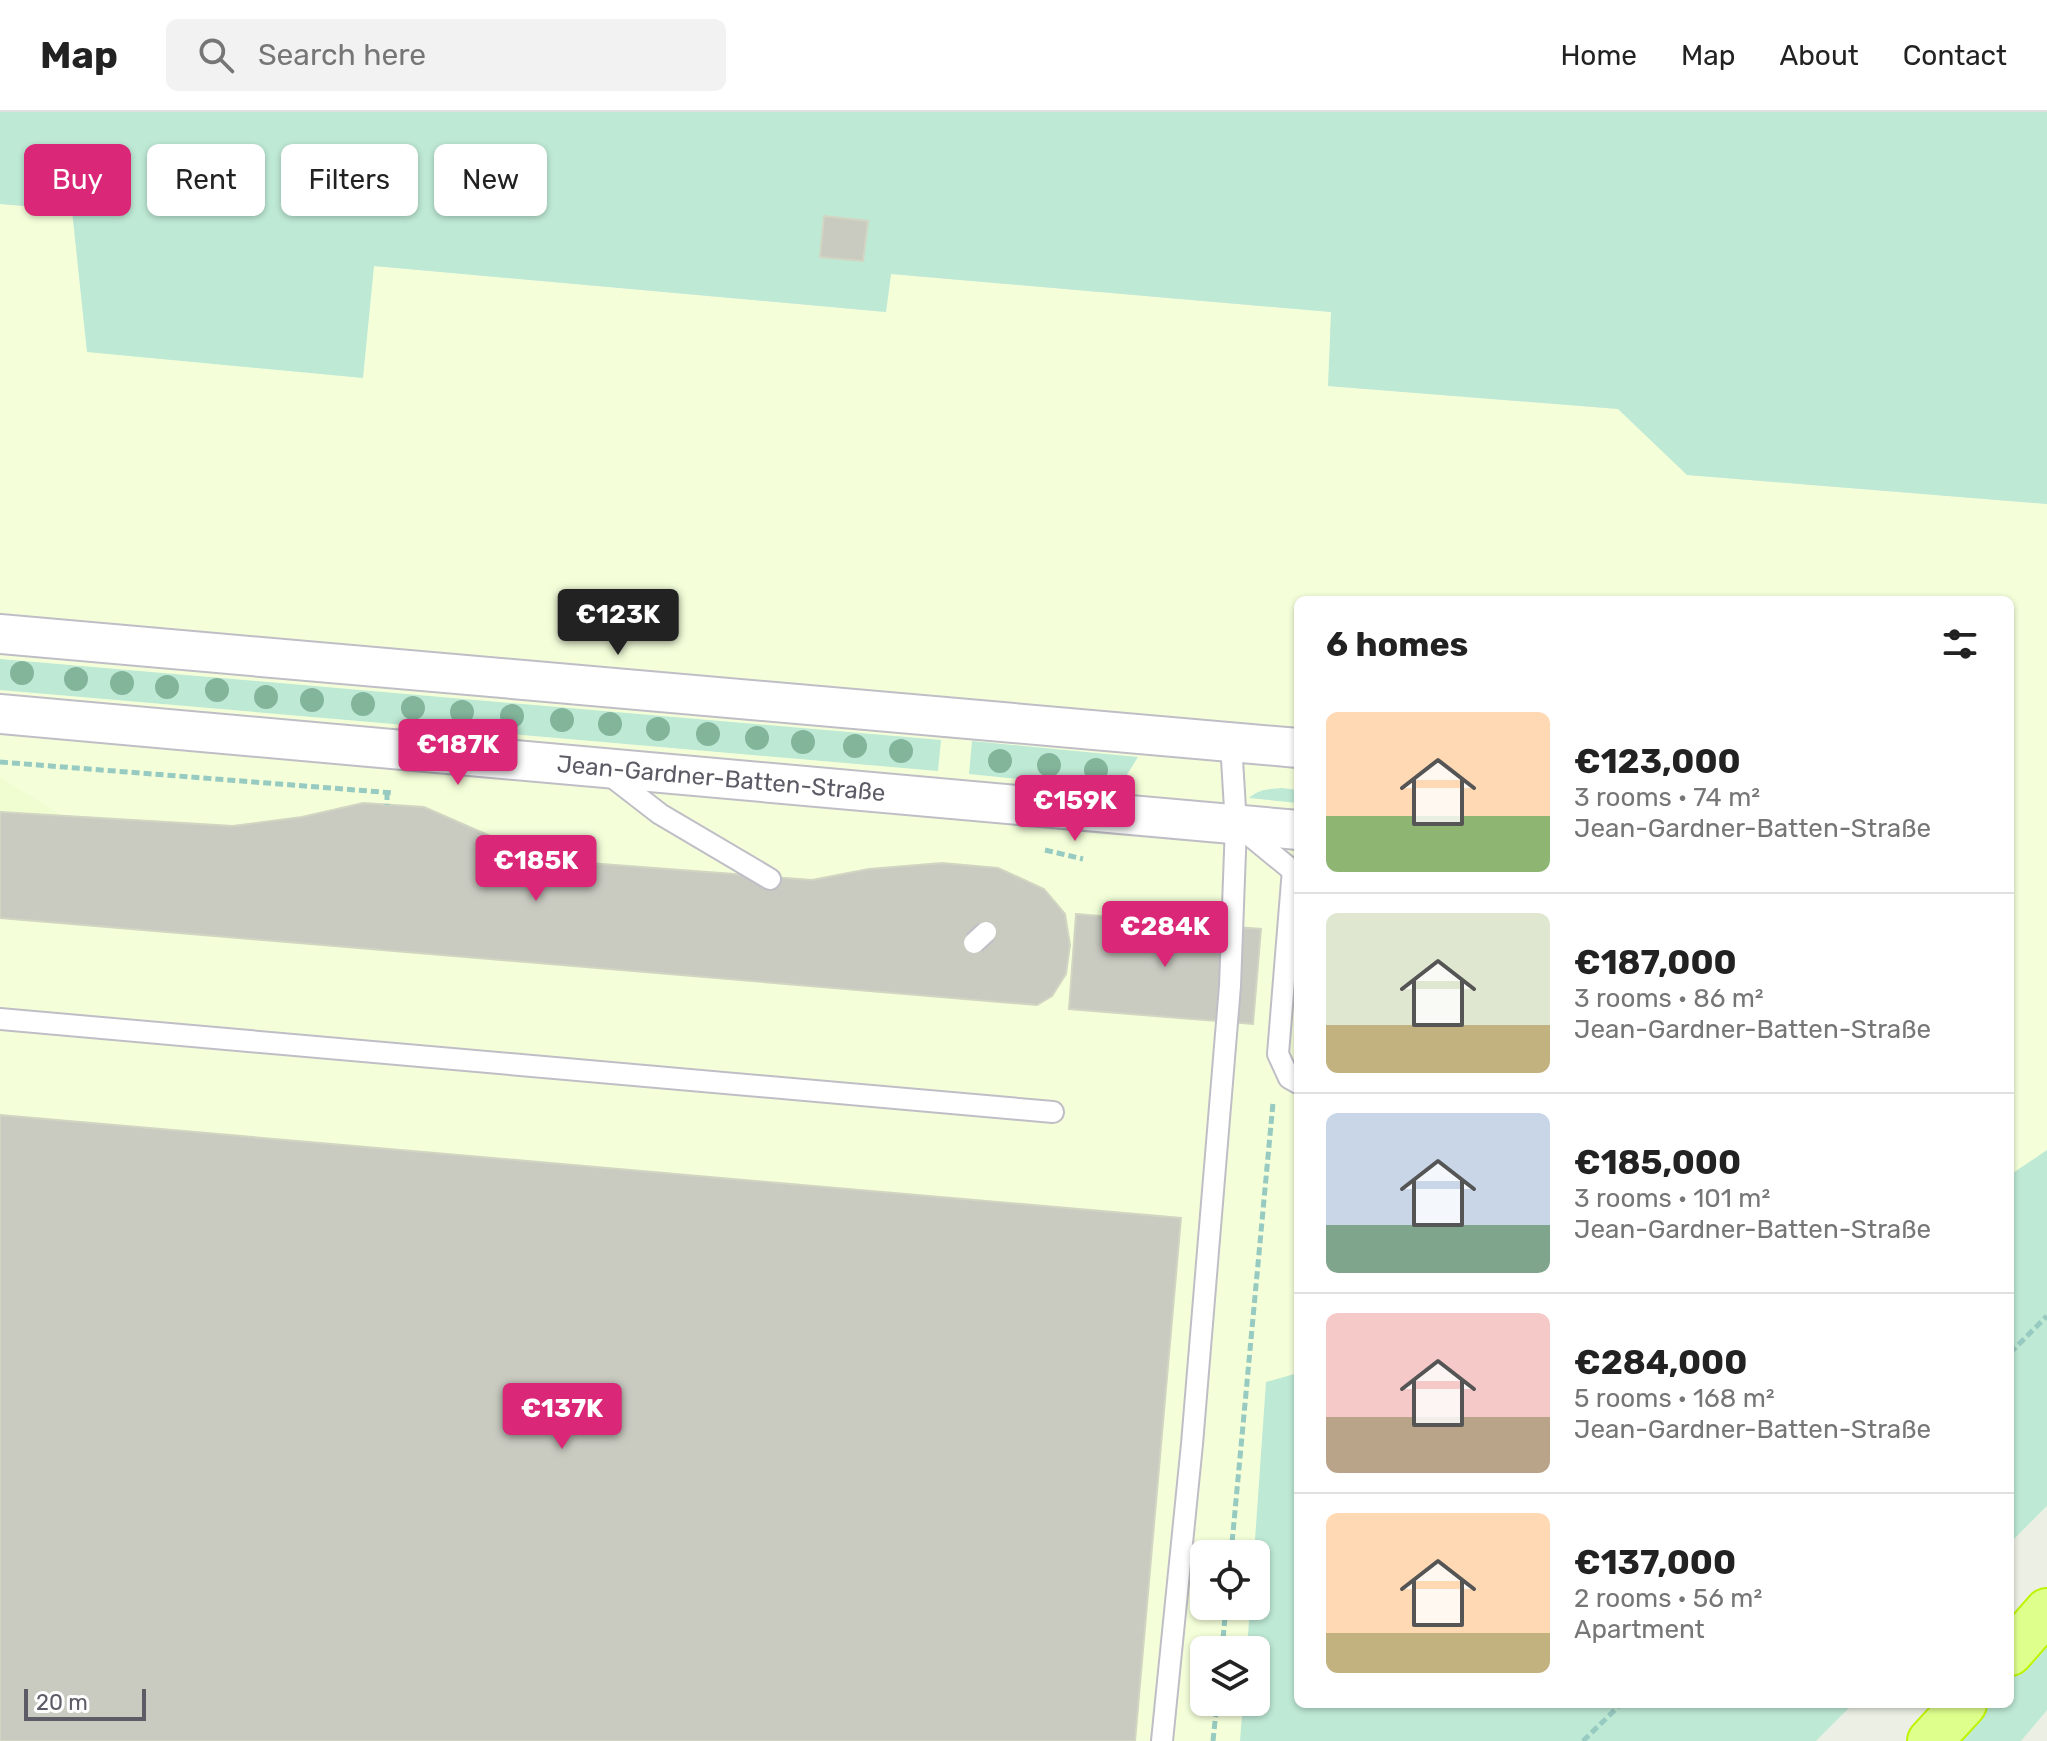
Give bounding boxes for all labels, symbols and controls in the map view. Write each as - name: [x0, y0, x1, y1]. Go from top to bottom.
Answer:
- search box: [166, 19, 726, 91]
- text: Map: [40, 32, 118, 78]
- icon: search: [194, 33, 238, 77]
- text: Search here: [258, 37, 426, 73]
- text: Home: [1560, 39, 1637, 72]
- text: Map: [1681, 39, 1735, 72]
- text: About: [1779, 39, 1859, 72]
- text: Contact: [1903, 39, 2007, 72]
- chip: Buy: [24, 144, 131, 216]
- chip: Rent: [147, 144, 265, 216]
- chip: Filters: [281, 144, 418, 216]
- chip: New: [434, 144, 547, 216]
- pin: €123K: [562, 589, 674, 657]
- text: €123K: [576, 599, 660, 630]
- icon: filters: [1938, 622, 1982, 666]
- text: 6 homes: [1326, 624, 1468, 665]
- pin: €187K: [402, 719, 514, 787]
- text: €187K: [416, 729, 500, 760]
- text: €123,000: [1574, 741, 1741, 782]
- icon: home: [1390, 744, 1486, 840]
- street label: Jean-Gardner-Batten-Straße: [556, 750, 887, 807]
- pin: €159K: [1019, 775, 1131, 843]
- text: 3 rooms · 74 m²: [1574, 782, 1760, 813]
- text: €159K: [1033, 785, 1117, 816]
- text: Jean-Gardner-Batten-Straße: [1574, 813, 1931, 844]
- pin: €185K: [480, 835, 592, 903]
- text: €185K: [494, 845, 578, 876]
- pin: €284K: [1109, 901, 1221, 969]
- text: €284K: [1120, 911, 1210, 942]
- text: €187,000: [1574, 942, 1737, 983]
- icon: home: [1390, 945, 1486, 1041]
- text: 3 rooms · 86 m²: [1574, 983, 1764, 1014]
- text: Jean-Gardner-Batten-Straße: [1574, 1014, 1931, 1045]
- text: €185,000: [1574, 1142, 1741, 1183]
- icon: home: [1390, 1145, 1486, 1241]
- text: 3 rooms · 101 m²: [1574, 1183, 1770, 1214]
- text: Jean-Gardner-Batten-Straße: [1574, 1214, 1931, 1245]
- text: €284,000: [1574, 1342, 1747, 1383]
- icon: home: [1390, 1345, 1486, 1441]
- pin: €137K: [506, 1383, 618, 1451]
- text: 5 rooms · 168 m²: [1574, 1383, 1775, 1414]
- text: €137K: [521, 1393, 603, 1424]
- text: Jean-Gardner-Batten-Straße: [1574, 1414, 1931, 1445]
- map controls: [1190, 1540, 1270, 1716]
- button: locate: [1190, 1540, 1270, 1620]
- text: €137,000: [1574, 1542, 1736, 1583]
- icon: home: [1390, 1545, 1486, 1641]
- text: 2 rooms · 56 m²: [1574, 1583, 1762, 1614]
- text: Apartment: [1574, 1614, 1705, 1645]
- button: layers: [1190, 1636, 1270, 1716]
- scale bar: [24, 1685, 146, 1721]
- text: 20 m: [36, 1689, 88, 1716]

